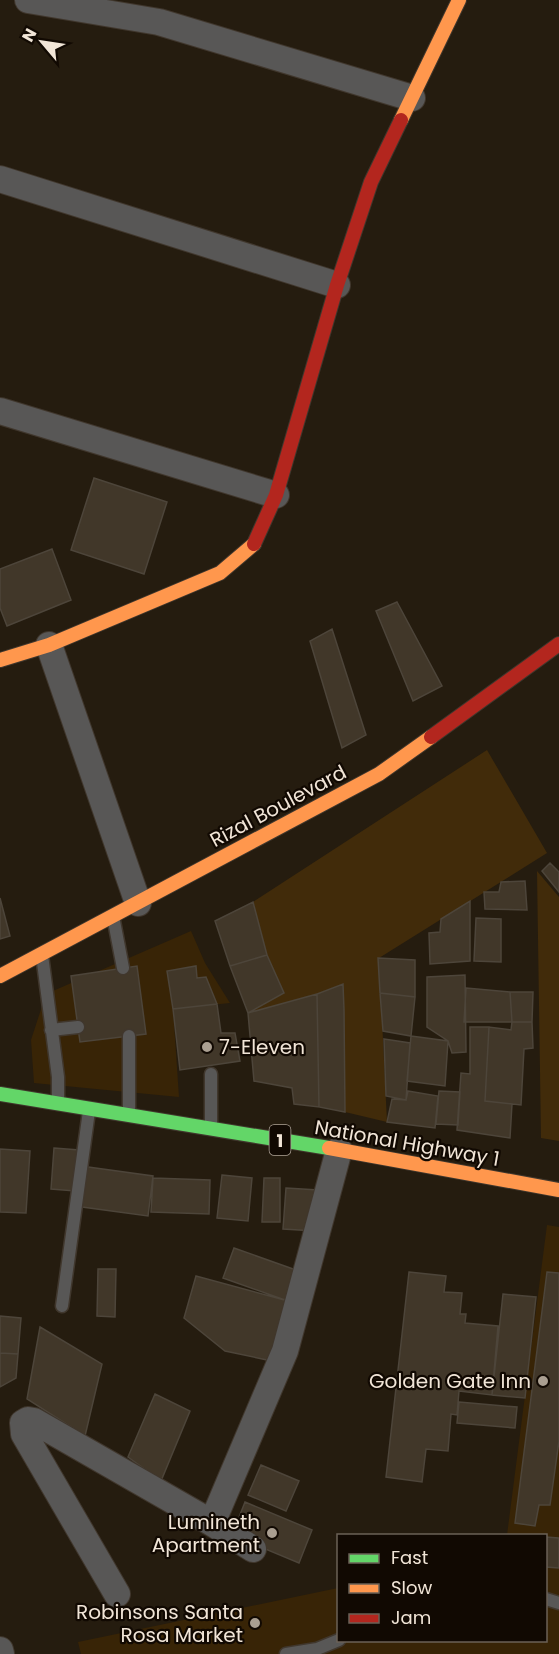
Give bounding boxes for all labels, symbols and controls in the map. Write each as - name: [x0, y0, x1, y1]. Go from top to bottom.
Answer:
- north arrow: [12, 12, 72, 72]
- text: N: [16, 24, 42, 46]
- street label: Rizal Boulevard: [205, 758, 351, 854]
- place label: 7-Eleven: [219, 1033, 305, 1061]
- marker: 7-Eleven: [200, 1040, 214, 1054]
- street label: National Highway 1: [312, 1113, 502, 1173]
- road number: 1: [270, 1125, 290, 1155]
- place label: Golden Gate Inn: [369, 1367, 531, 1395]
- marker: Golden Gate Inn: [536, 1374, 550, 1388]
- place label: Lumineth Apartment: [152, 1508, 260, 1559]
- marker: Lumineth Apartment: [265, 1526, 279, 1540]
- legend: [337, 1534, 547, 1642]
- text: Fast: [391, 1545, 428, 1570]
- text: Slow: [391, 1575, 433, 1600]
- place label: Robinsons Santa Rosa Market: [76, 1598, 243, 1649]
- text: Jam: [391, 1605, 431, 1630]
- marker: Robinsons Santa Rosa Market: [248, 1616, 262, 1630]

